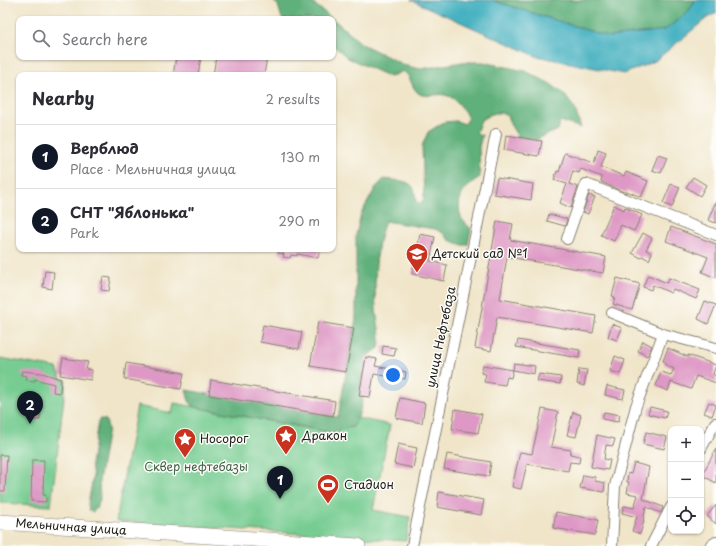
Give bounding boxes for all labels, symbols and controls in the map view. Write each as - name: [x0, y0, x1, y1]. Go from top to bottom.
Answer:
- search box: [16, 16, 336, 60]
- icon: search: [30, 27, 52, 49]
- text: Search here: [62, 27, 148, 50]
- text: Nearby: [32, 85, 94, 111]
- text: 2 results: [266, 89, 320, 108]
- text: Верблюд: [70, 136, 139, 159]
- text: 1: [42, 147, 48, 166]
- text: 130 m: [281, 147, 320, 166]
- text: Place · Мельничная улица: [70, 159, 236, 178]
- text: СНТ "Яблонька": [70, 200, 194, 223]
- text: 2: [40, 211, 50, 230]
- text: 290 m: [279, 211, 320, 230]
- text: Park: [70, 223, 99, 242]
- school or university icon: Детский сад №1: [404, 241, 430, 274]
- place label: Детский сад №1: [431, 244, 528, 262]
- street label: улица Нефтебаза: [420, 284, 460, 389]
- your location: [383, 365, 403, 385]
- pin: 2: [17, 391, 43, 424]
- place icon: Дракон: [273, 423, 299, 456]
- place icon: Носорог: [172, 426, 198, 459]
- place label: Дракон: [301, 426, 347, 444]
- map controls: [668, 426, 704, 534]
- button: +: [668, 426, 704, 462]
- place label: Носорог: [200, 429, 249, 447]
- park label: Сквер нефтебазы: [144, 457, 248, 475]
- button: −: [668, 462, 704, 498]
- pin: 1: [267, 466, 293, 499]
- sports icon: Стадион: [315, 472, 341, 505]
- place label: Стадион: [344, 475, 394, 493]
- button: locate: [668, 498, 704, 534]
- street label: Мельничная улица: [15, 513, 128, 539]

